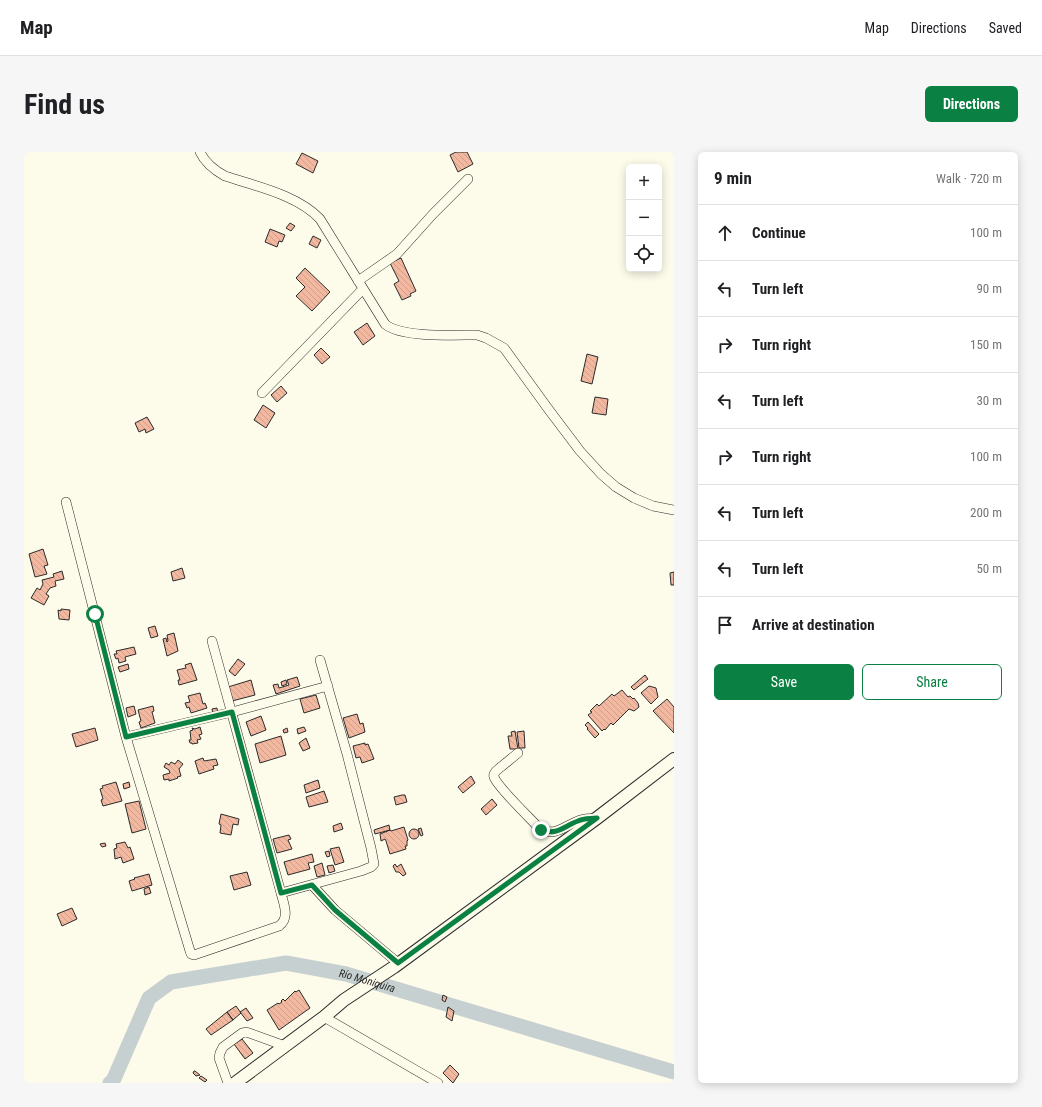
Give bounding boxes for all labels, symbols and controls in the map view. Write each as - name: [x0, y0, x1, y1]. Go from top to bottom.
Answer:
- text: Map: [20, 16, 53, 39]
- text: Map: [865, 20, 889, 36]
- text: Directions: [911, 20, 967, 36]
- text: Saved: [989, 20, 1022, 36]
- button: Directions: [925, 86, 1018, 122]
- text: Find us: [24, 88, 105, 121]
- map controls: [626, 164, 662, 272]
- button: +: [626, 164, 662, 200]
- text: 9 min: [714, 168, 752, 188]
- text: Walk · 720 m: [936, 171, 1002, 186]
- button: −: [626, 200, 662, 236]
- icon: ahead: [714, 222, 736, 244]
- text: Continue: [752, 224, 806, 242]
- text: 100 m: [970, 225, 1002, 240]
- button: locate: [626, 236, 662, 272]
- icon: left: [714, 278, 736, 300]
- text: Turn left: [752, 280, 803, 298]
- text: 90 m: [976, 281, 1002, 296]
- icon: right: [714, 334, 736, 356]
- text: Turn right: [752, 336, 811, 354]
- text: 150 m: [970, 337, 1002, 352]
- icon: left: [714, 390, 736, 412]
- text: Turn left: [752, 392, 803, 410]
- text: 30 m: [976, 393, 1002, 408]
- icon: right: [714, 446, 736, 468]
- text: Turn right: [752, 448, 811, 466]
- text: 100 m: [970, 449, 1002, 464]
- icon: left: [714, 502, 736, 524]
- text: Turn left: [752, 504, 803, 522]
- text: 200 m: [970, 505, 1002, 520]
- icon: left: [714, 558, 736, 580]
- text: Turn left: [752, 560, 803, 578]
- text: 50 m: [976, 561, 1002, 576]
- route start: [86, 605, 104, 623]
- icon: arrive: [714, 614, 736, 636]
- text: Arrive at destination: [752, 616, 875, 634]
- button: Save: [714, 664, 854, 700]
- button: Share: [862, 664, 1002, 700]
- route end: [532, 821, 550, 839]
- water label: Río Moniquira: [338, 966, 397, 995]

